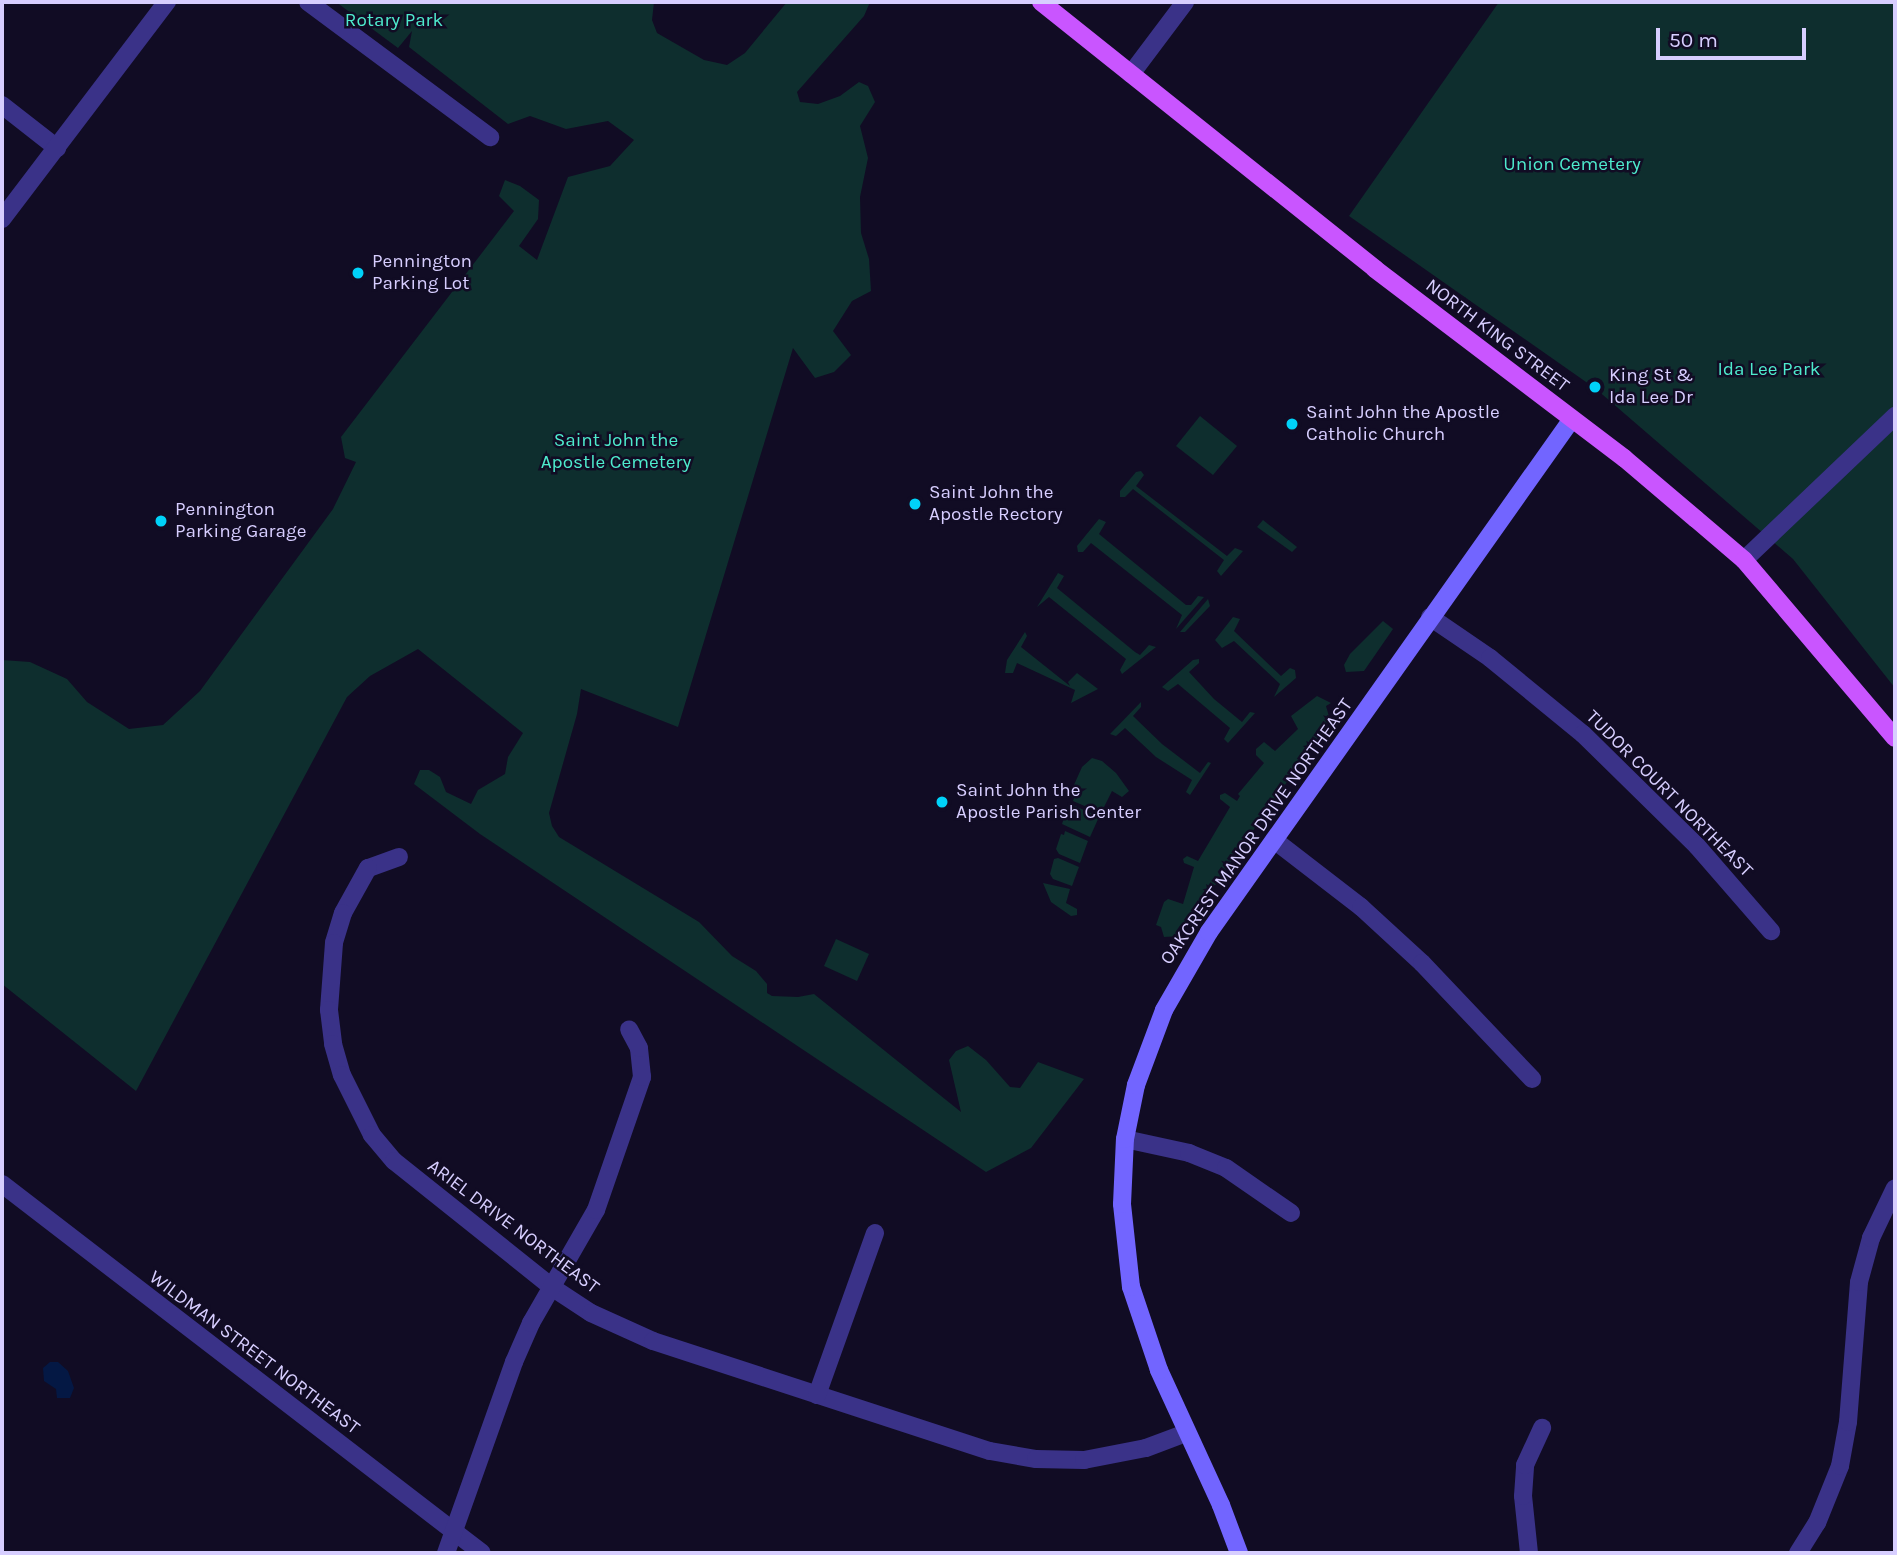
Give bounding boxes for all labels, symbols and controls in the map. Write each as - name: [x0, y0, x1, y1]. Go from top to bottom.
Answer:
- park label: Rotary Park: [345, 10, 443, 32]
- scale bar: [1659, 14, 1810, 58]
- text: 50 m: [1669, 28, 1718, 52]
- park label: Union Cemetery: [1503, 154, 1641, 176]
- place label: Pennington Parking Lot: [372, 251, 472, 295]
- marker: Pennington Parking Lot: [350, 265, 366, 281]
- street label: NORTH KING STREET: [1421, 275, 1573, 397]
- park label: Ida Lee Park: [1717, 359, 1821, 381]
- place label: King St & Ida Lee Dr: [1609, 365, 1693, 409]
- marker: King St & Ida Lee Dr: [1587, 379, 1603, 395]
- place label: Saint John the Apostle Catholic Church: [1306, 402, 1500, 446]
- marker: Saint John the Apostle Catholic Church: [1284, 416, 1300, 432]
- park label: Saint John the Apostle Cemetery: [541, 430, 691, 474]
- place label: Saint John the Apostle Rectory: [929, 482, 1063, 526]
- marker: Saint John the Apostle Rectory: [907, 496, 923, 512]
- place label: Pennington Parking Garage: [175, 499, 306, 543]
- marker: Pennington Parking Garage: [153, 513, 169, 529]
- street label: OAKCREST MANOR DRIVE NORTHEAST: [1156, 695, 1358, 969]
- street label: TUDOR COURT NORTHEAST: [1581, 706, 1757, 882]
- place label: Saint John the Apostle Parish Center: [956, 780, 1141, 824]
- marker: Saint John the Apostle Parish Center: [934, 794, 950, 810]
- street label: ARIEL DRIVE NORTHEAST: [423, 1155, 603, 1299]
- street label: WILDMAN STREET NORTHEAST: [144, 1266, 364, 1440]

